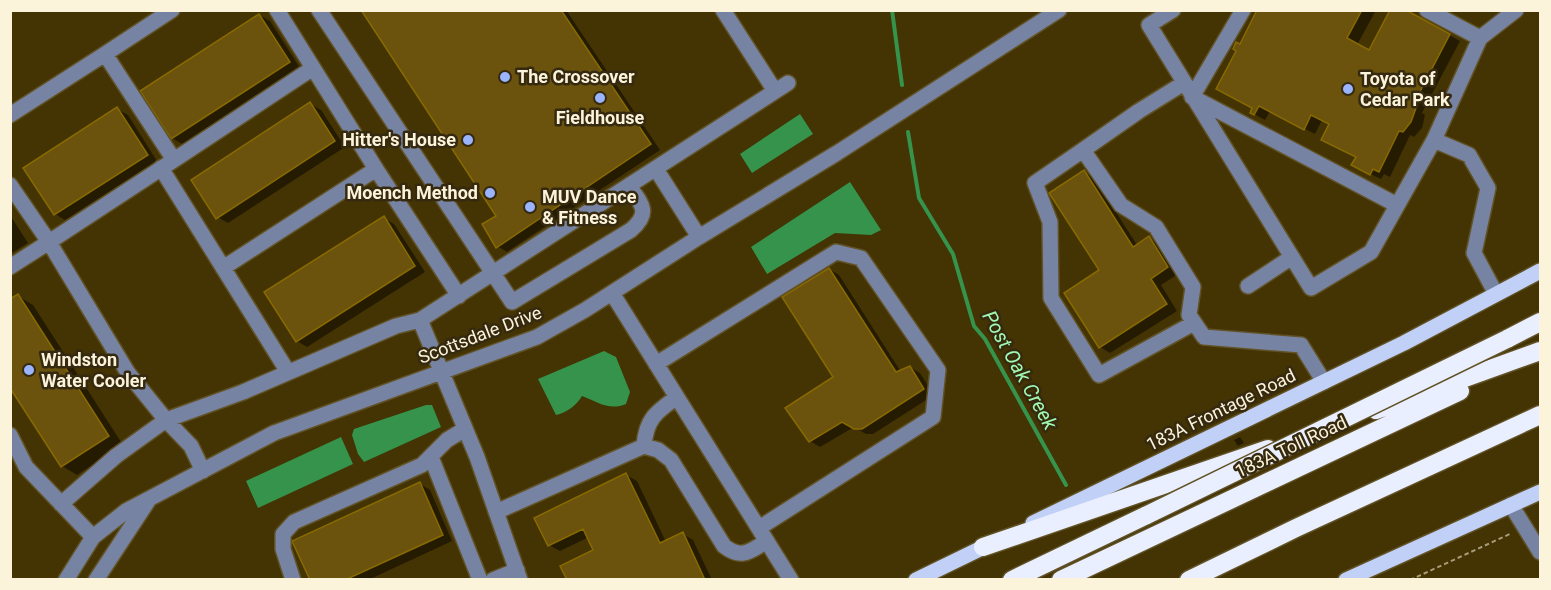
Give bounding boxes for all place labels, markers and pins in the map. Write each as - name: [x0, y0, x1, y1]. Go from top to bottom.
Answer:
- place label: The Crossover: [517, 66, 635, 87]
- place label: Toyota of Cedar Park: [1360, 68, 1450, 110]
- marker: The Crossover: [498, 70, 512, 84]
- marker: Toyota of Cedar Park: [1341, 82, 1355, 96]
- marker: Fieldhouse: [593, 91, 607, 105]
- place label: Fieldhouse: [556, 107, 645, 128]
- place label: Hitter's House: [342, 129, 456, 150]
- marker: Hitter's House: [461, 133, 475, 147]
- place label: Moench Method: [346, 182, 478, 203]
- marker: Moench Method: [483, 186, 497, 200]
- place label: MUV Dance & Fitness: [542, 186, 637, 228]
- marker: MUV Dance & Fitness: [523, 200, 537, 214]
- place label: Windston Water Cooler: [41, 349, 147, 391]
- marker: Windston Water Cooler: [22, 363, 36, 377]

